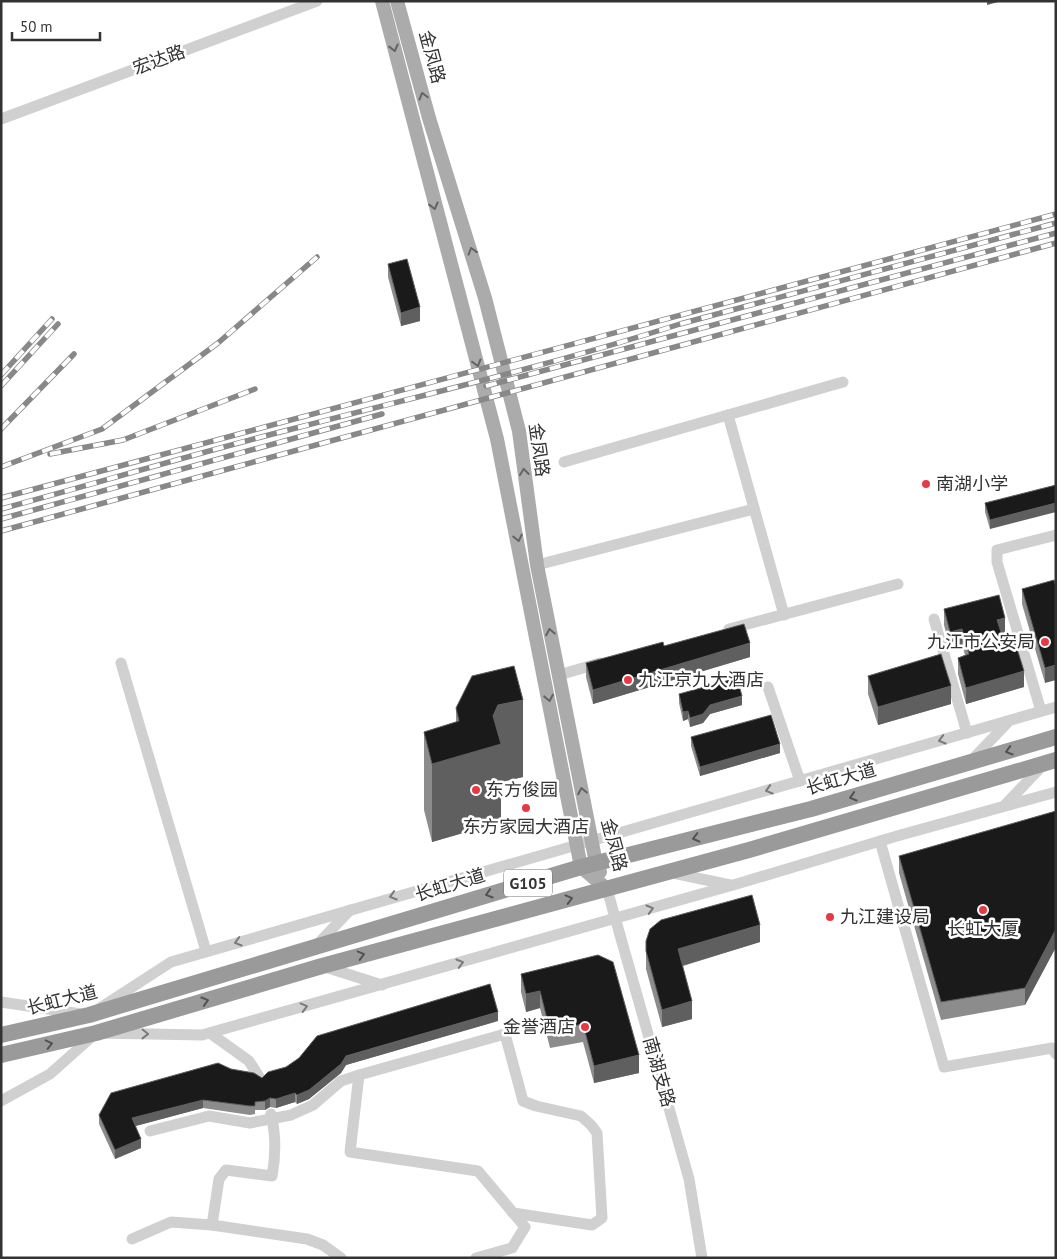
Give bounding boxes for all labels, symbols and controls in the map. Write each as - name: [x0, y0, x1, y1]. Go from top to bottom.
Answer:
- scale bar: [12, 10, 100, 42]
- text: 50 m: [20, 17, 53, 36]
- street label: 金凤路: [414, 28, 451, 86]
- street label: 宏达路: [130, 39, 188, 80]
- one-way arrow: [388, 44, 399, 53]
- one-way arrow: [419, 93, 429, 101]
- one-way arrow: [429, 201, 439, 209]
- one-way arrow: [467, 248, 477, 256]
- one-way arrow: [472, 358, 482, 366]
- street label: 金凤路: [524, 422, 555, 478]
- one-way arrow: [519, 467, 530, 475]
- place label: 南湖小学: [936, 472, 1008, 495]
- marker: 南湖小学: [920, 478, 932, 490]
- one-way arrow: [512, 534, 523, 542]
- one-way arrow: [545, 627, 556, 636]
- place label: 九江市公安局: [927, 630, 1035, 653]
- marker: 九江市公安局: [1039, 636, 1051, 648]
- place label: 九江京九大酒店: [638, 668, 764, 691]
- marker: 九江京九大酒店: [622, 674, 634, 686]
- one-way arrow: [543, 693, 553, 702]
- one-way arrow: [938, 735, 946, 745]
- one-way arrow: [1005, 745, 1014, 755]
- street label: 长虹大道: [803, 758, 879, 799]
- place label: 东方俊园: [486, 778, 558, 801]
- marker: 东方俊园: [470, 784, 482, 796]
- one-way arrow: [765, 784, 773, 794]
- one-way arrow: [577, 787, 587, 796]
- one-way arrow: [849, 791, 858, 801]
- marker: 东方家园大酒店: [520, 802, 532, 814]
- place label: 东方家园大酒店: [463, 815, 589, 838]
- street label: 金凤路: [596, 816, 633, 874]
- one-way arrow: [691, 832, 700, 843]
- street label: 长虹大道: [412, 863, 488, 906]
- road number: G105: [504, 870, 552, 896]
- one-way arrow: [485, 889, 493, 899]
- one-way arrow: [390, 891, 398, 901]
- one-way arrow: [564, 894, 573, 905]
- one-way arrow: [646, 904, 654, 915]
- marker: 长虹大厦: [977, 904, 989, 916]
- place label: 九江建设局: [840, 905, 930, 928]
- marker: 九江建设局: [824, 911, 836, 923]
- place label: 长虹大厦: [947, 917, 1019, 940]
- one-way arrow: [234, 937, 242, 947]
- one-way arrow: [357, 951, 365, 961]
- one-way arrow: [456, 958, 464, 969]
- street label: 长虹大道: [24, 980, 100, 1019]
- one-way arrow: [201, 996, 209, 1006]
- one-way arrow: [299, 1002, 308, 1013]
- place label: 金誉酒店: [503, 1015, 575, 1038]
- marker: 金誉酒店: [579, 1021, 591, 1033]
- one-way arrow: [142, 1029, 149, 1039]
- street label: 南湖支路: [639, 1034, 680, 1110]
- one-way arrow: [44, 1039, 53, 1050]

